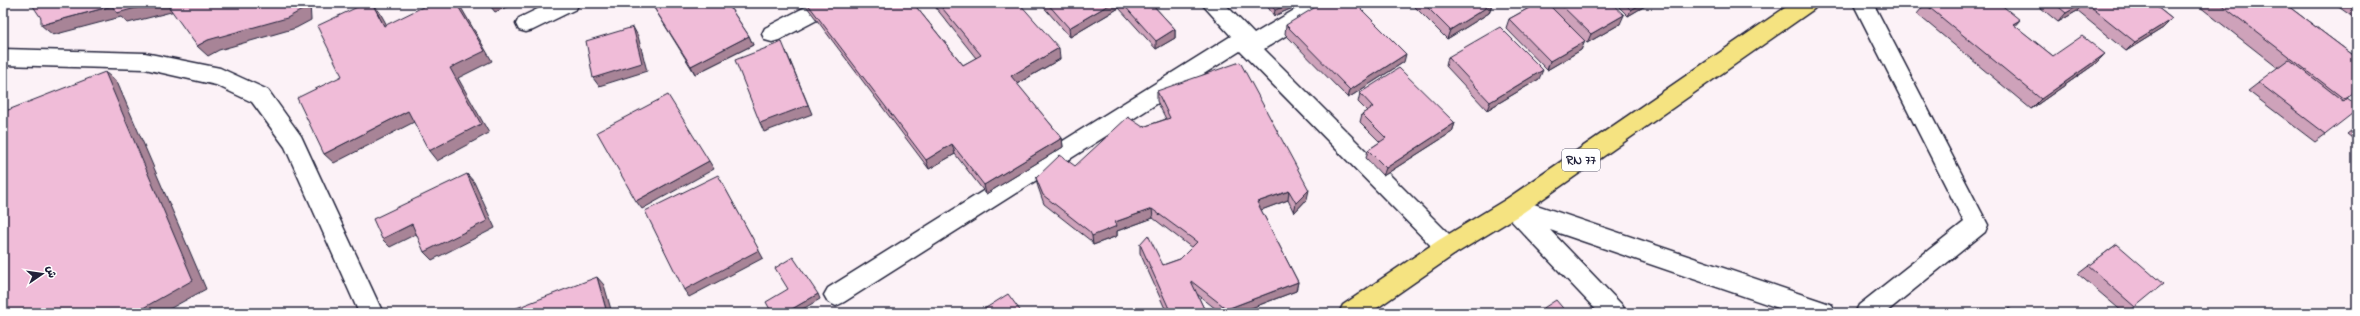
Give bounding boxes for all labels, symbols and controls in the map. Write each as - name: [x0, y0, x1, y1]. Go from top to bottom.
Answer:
- road number: RN 77: [1562, 149, 1600, 171]
- north arrow: [22, 254, 62, 294]
- text: ش: [42, 264, 60, 280]

